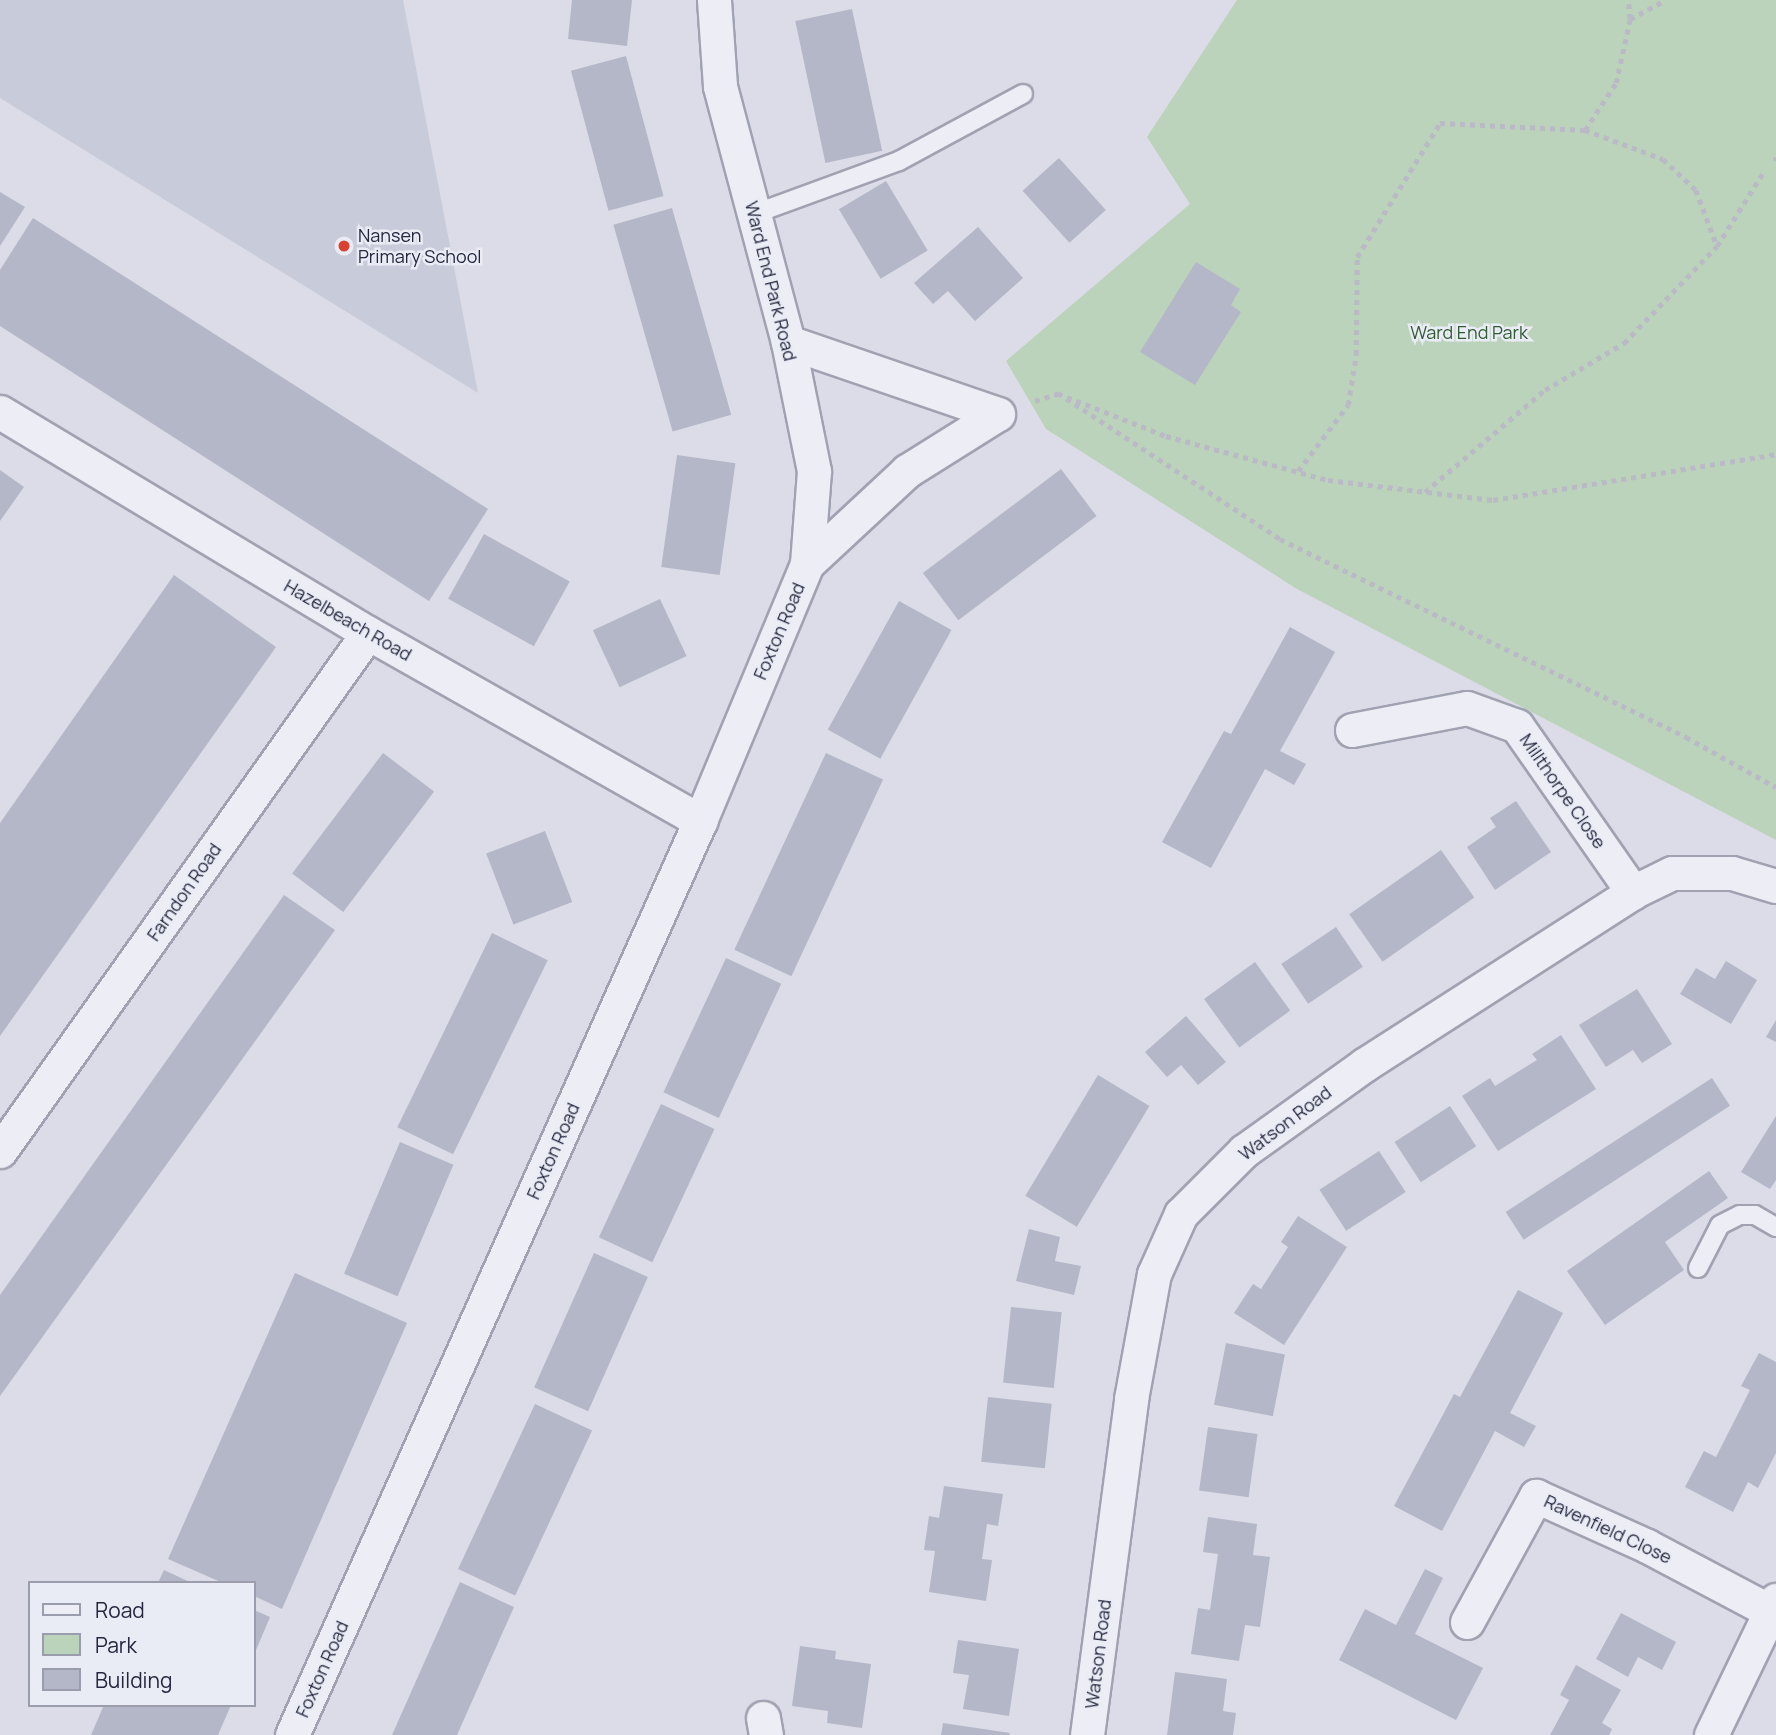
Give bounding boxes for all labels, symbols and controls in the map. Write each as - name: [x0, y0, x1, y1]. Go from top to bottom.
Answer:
- street label: Ward End Park Road: [741, 199, 801, 363]
- place label: Nansen Primary School: [358, 225, 482, 268]
- marker: Nansen Primary School: [336, 238, 352, 254]
- park label: Ward End Park: [1410, 321, 1528, 343]
- street label: Hazelbeach Road: [280, 575, 416, 665]
- street label: Foxton Road: [749, 579, 809, 683]
- street label: Millthorpe Close: [1515, 729, 1611, 853]
- street label: Farndon Road: [142, 839, 226, 945]
- street label: Watson Road: [1234, 1081, 1336, 1165]
- street label: Foxton Road: [522, 1099, 584, 1203]
- street label: Ravenfield Close: [1541, 1490, 1675, 1568]
- legend: [28, 1581, 256, 1707]
- text: Road: [95, 1596, 145, 1624]
- street label: Watson Road: [1081, 1598, 1115, 1710]
- street label: Foxton Road: [291, 1617, 353, 1721]
- text: Park: [95, 1631, 137, 1659]
- text: Building: [95, 1666, 172, 1694]

